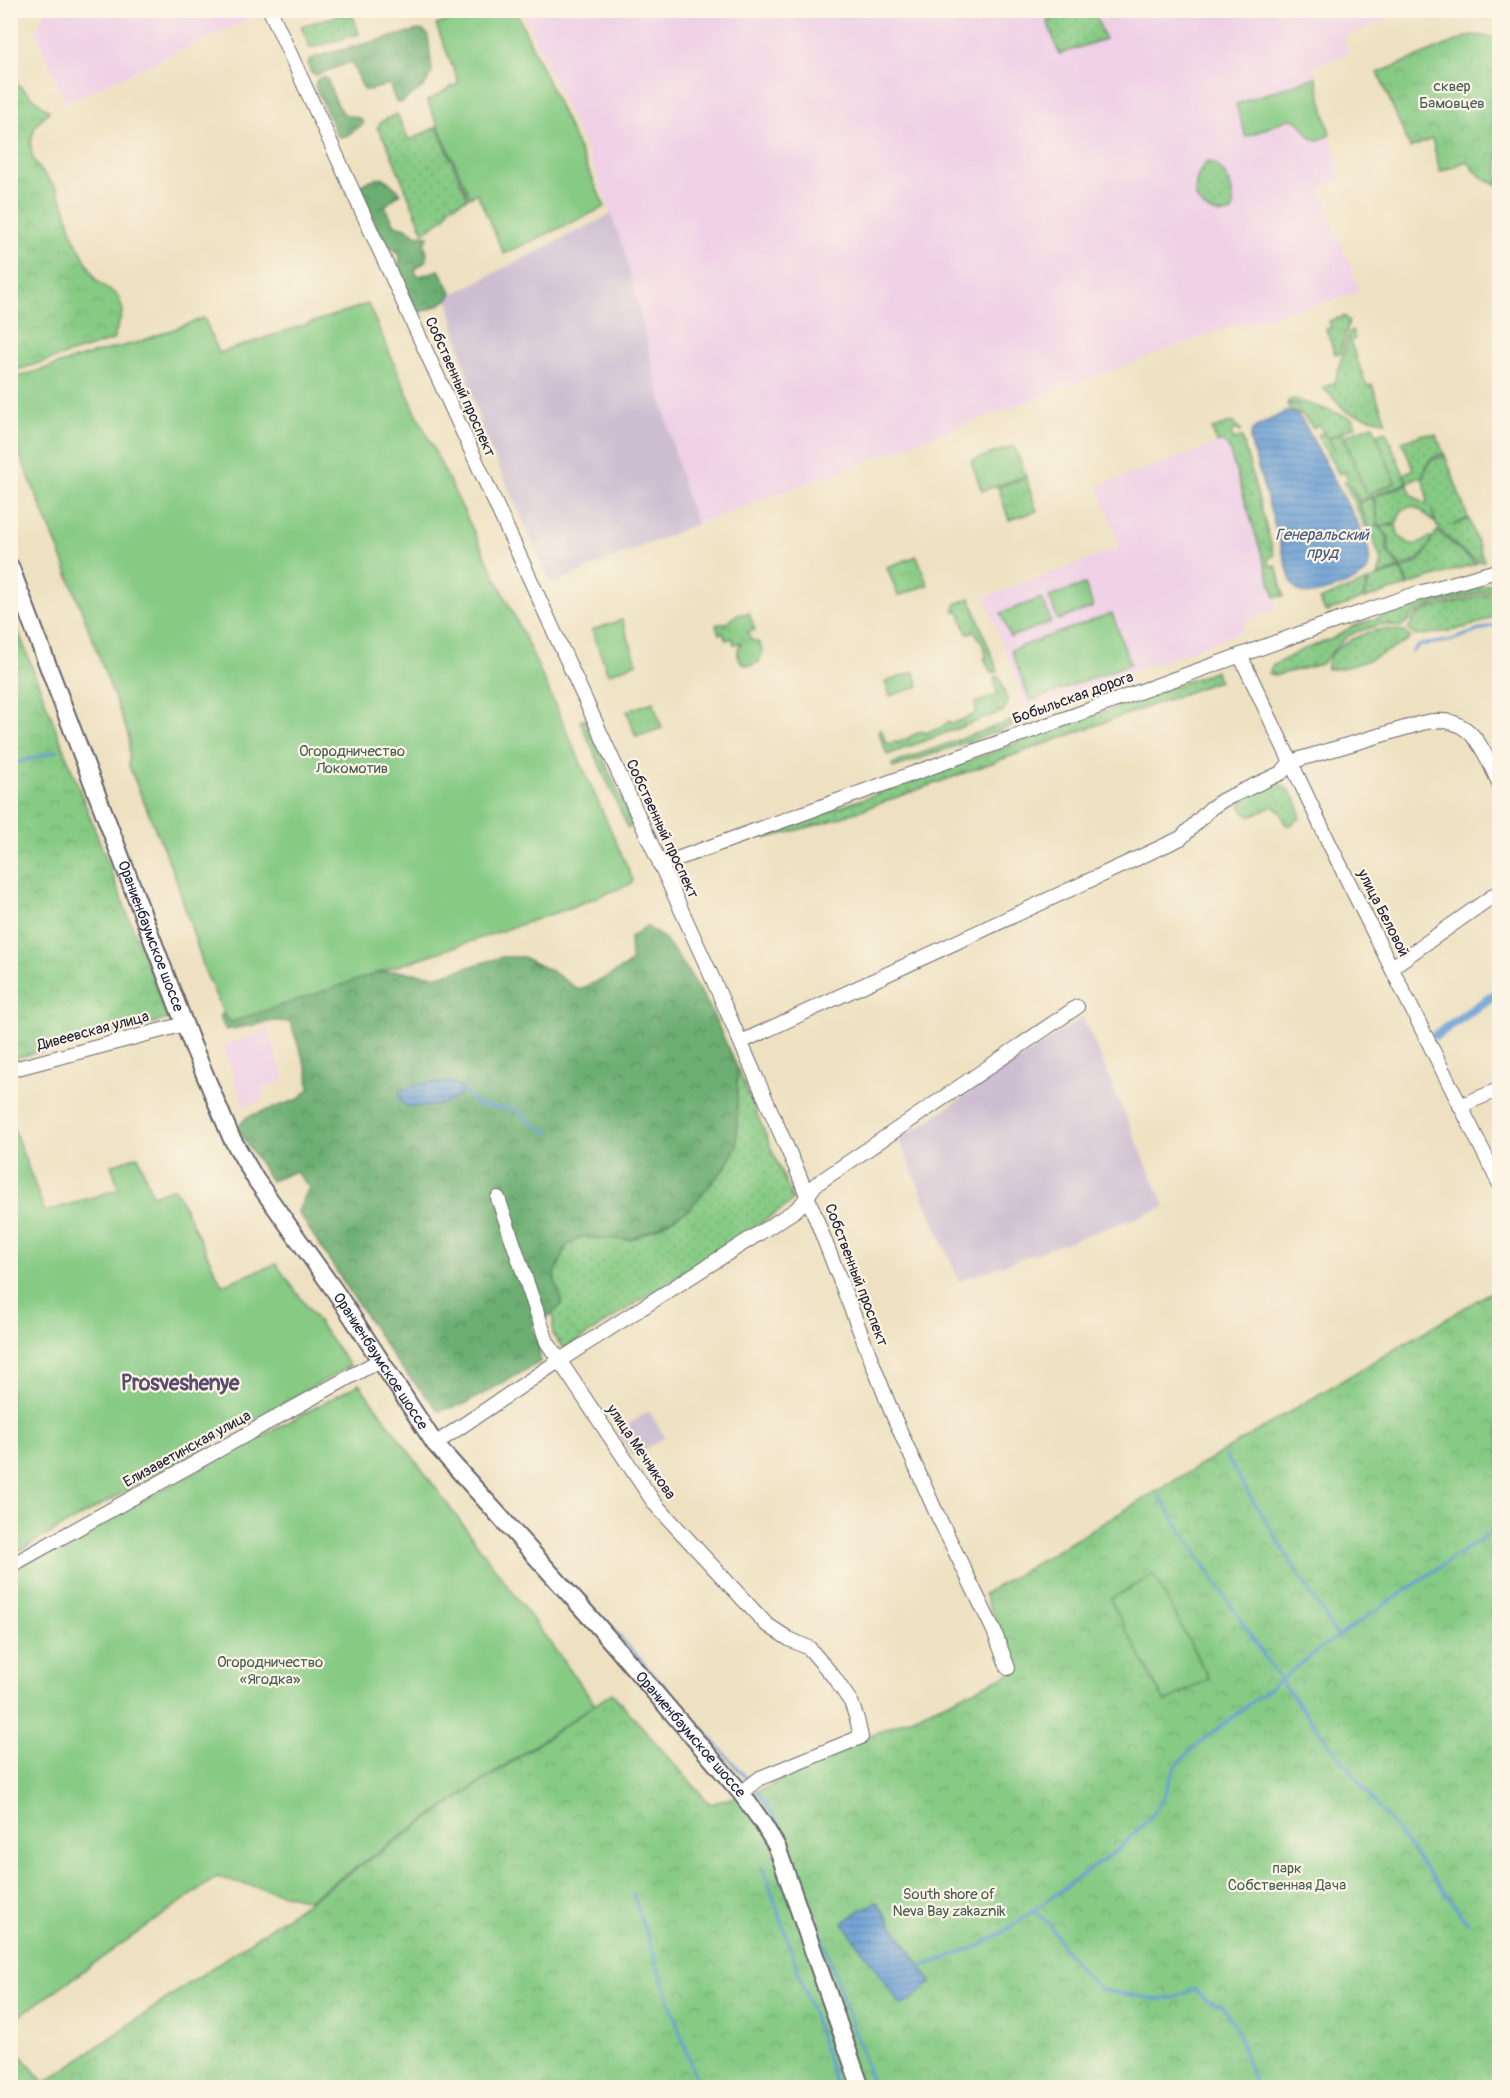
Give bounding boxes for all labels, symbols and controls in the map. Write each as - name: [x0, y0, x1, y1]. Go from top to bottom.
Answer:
- park label: сквер Бамовцев: [1419, 77, 1485, 113]
- street label: Собственный проспект: [421, 314, 500, 460]
- water label: Генеральский пруд: [1275, 525, 1370, 563]
- street label: Бобыльская дорога: [1010, 667, 1136, 729]
- park label: Огородничество Локомотив: [299, 742, 405, 778]
- street label: Собственный проспект: [621, 756, 703, 902]
- street label: Ораниенбаумское шоссе: [114, 858, 188, 1015]
- street label: улица Беловой: [1352, 865, 1413, 960]
- street label: Дивеевская улица: [34, 1007, 151, 1055]
- street label: Собственный проспект: [820, 1201, 892, 1349]
- street label: Ораниенбаумское шоссе: [329, 1289, 433, 1434]
- district label: Prosveshenye: [121, 1370, 240, 1397]
- street label: улица Мечникова: [602, 1400, 680, 1503]
- street label: Елизаветинская улица: [120, 1406, 254, 1492]
- park label: Огородничество «Ягодка»: [217, 1653, 323, 1689]
- street label: Ораниенбаумское шоссе: [631, 1667, 750, 1802]
- park label: парк Собственная Дача: [1228, 1859, 1346, 1895]
- park label: South shore of Neva Bay zakaznik: [893, 1885, 1006, 1921]

